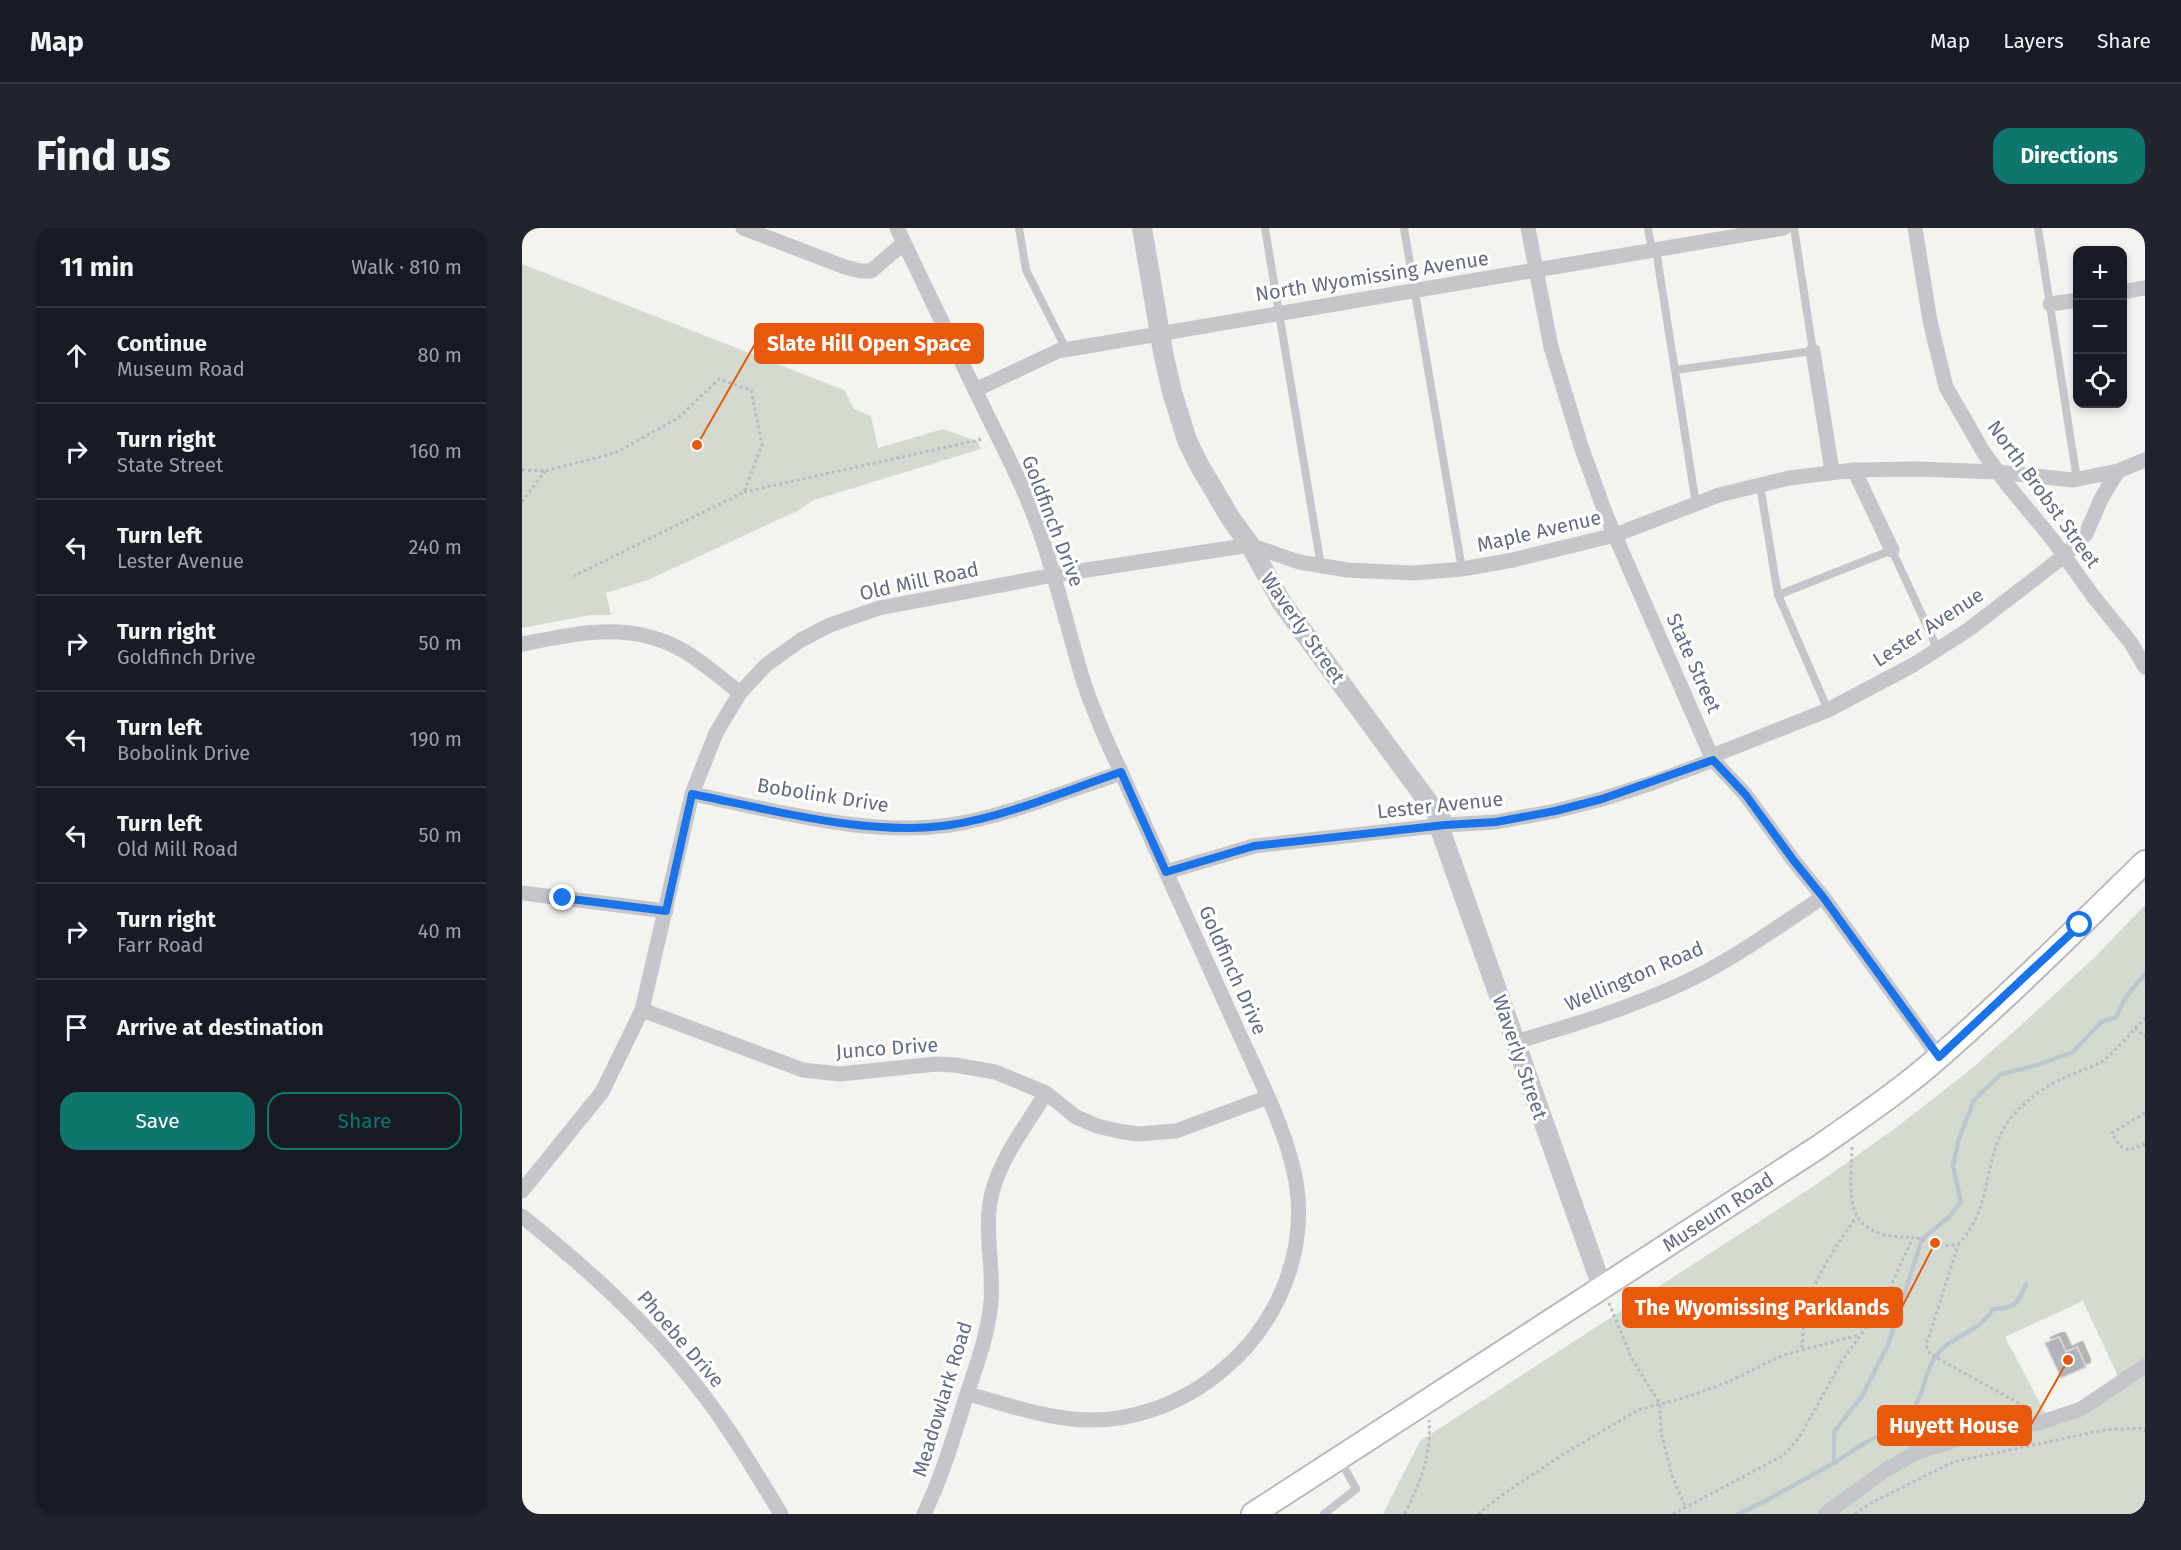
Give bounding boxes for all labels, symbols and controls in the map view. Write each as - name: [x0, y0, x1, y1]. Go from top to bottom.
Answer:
- text: Map: [30, 25, 84, 58]
- text: Map: [1930, 28, 1970, 54]
- text: Layers: [2003, 28, 2064, 54]
- text: Share: [2097, 28, 2151, 54]
- button: Directions: [1993, 128, 2145, 184]
- text: Find us: [36, 131, 171, 181]
- street label: North Wyomissing Avenue: [1254, 246, 1490, 306]
- map controls: [2073, 246, 2127, 408]
- button: +: [2073, 246, 2127, 300]
- text: 11 min: [60, 252, 134, 283]
- text: Walk · 810 m: [351, 255, 462, 279]
- button: −: [2073, 300, 2127, 354]
- callout: Slate Hill Open Space: [755, 324, 983, 363]
- text: Continue: [117, 330, 207, 357]
- text: Slate Hill Open Space: [767, 331, 971, 357]
- icon: ahead: [60, 339, 93, 372]
- text: 80 m: [417, 343, 462, 367]
- button: locate: [2073, 354, 2127, 408]
- text: Museum Road: [117, 357, 245, 381]
- street label: North Brobst Street: [1982, 416, 2106, 573]
- text: Turn right: [117, 426, 216, 453]
- icon: right: [60, 435, 93, 468]
- text: 160 m: [409, 439, 462, 463]
- street label: Goldfinch Drive: [1017, 452, 1089, 590]
- text: State Street: [117, 453, 223, 477]
- street label: Maple Avenue: [1475, 505, 1603, 557]
- text: Turn left: [117, 522, 202, 549]
- icon: left: [60, 531, 93, 564]
- text: 240 m: [408, 535, 462, 559]
- text: Lester Avenue: [117, 549, 244, 573]
- street label: Old Mill Road: [857, 557, 981, 605]
- street label: Waverly Street: [1256, 568, 1351, 689]
- street label: Lester Avenue: [1868, 582, 1988, 672]
- street label: State Street: [1661, 610, 1727, 717]
- text: Turn right: [117, 618, 216, 645]
- icon: right: [60, 627, 93, 660]
- text: 50 m: [418, 631, 462, 655]
- text: Goldfinch Drive: [117, 645, 256, 669]
- text: Turn left: [117, 714, 202, 741]
- icon: left: [60, 723, 93, 756]
- text: 190 m: [409, 727, 462, 751]
- text: Bobolink Drive: [117, 741, 250, 765]
- street label: Bobolink Drive: [755, 773, 891, 817]
- street label: Lester Avenue: [1376, 786, 1504, 824]
- text: Turn left: [117, 810, 202, 837]
- icon: left: [60, 819, 93, 852]
- text: 50 m: [418, 823, 462, 847]
- text: Old Mill Road: [117, 837, 238, 861]
- route end: [549, 884, 575, 910]
- street label: Goldfinch Drive: [1194, 902, 1272, 1038]
- text: Turn right: [117, 906, 216, 933]
- route start: [2066, 911, 2092, 937]
- icon: right: [60, 915, 93, 948]
- text: 40 m: [418, 919, 462, 943]
- text: Farr Road: [117, 933, 203, 957]
- street label: Wellington Road: [1561, 936, 1707, 1016]
- street label: Waverly Street: [1487, 992, 1553, 1123]
- icon: arrive: [60, 1011, 93, 1044]
- text: Arrive at destination: [117, 1014, 324, 1041]
- street label: Junco Drive: [835, 1032, 939, 1064]
- button: Save: [60, 1092, 255, 1150]
- button: Share: [267, 1092, 462, 1150]
- street label: Museum Road: [1658, 1167, 1778, 1257]
- street label: Phoebe Drive: [632, 1286, 730, 1392]
- callout: The Wyomissing Parklands: [1623, 1288, 1902, 1327]
- text: The Wyomissing Parklands: [1635, 1295, 1889, 1321]
- street label: Meadowlark Road: [907, 1318, 977, 1480]
- callout: Huyett House: [1878, 1406, 2031, 1445]
- text: Huyett House: [1889, 1413, 2019, 1439]

